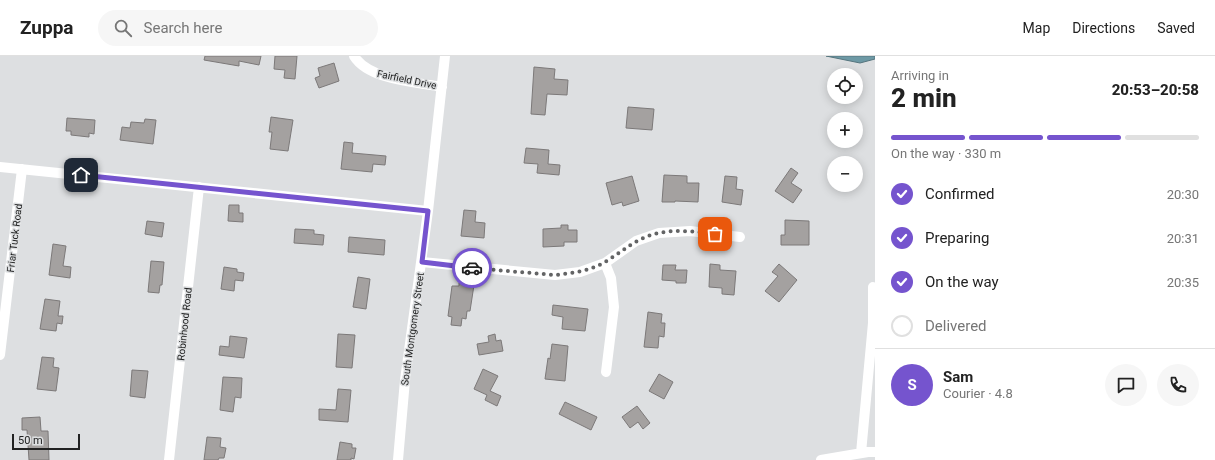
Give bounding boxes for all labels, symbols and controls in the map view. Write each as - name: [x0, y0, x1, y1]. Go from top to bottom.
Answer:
- search box: [98, 10, 378, 46]
- text: Zuppa: [20, 16, 74, 39]
- icon: search: [112, 17, 134, 39]
- text: Search here: [144, 19, 222, 37]
- text: Map: [1023, 20, 1050, 36]
- text: Directions: [1072, 20, 1135, 36]
- text: Saved: [1157, 20, 1195, 36]
- street label: Fairfield Drive: [376, 68, 438, 91]
- map controls: [827, 68, 863, 192]
- button: locate: [827, 68, 863, 104]
- text: Arriving in: [891, 68, 949, 83]
- text: 20:53–20:58: [1112, 81, 1199, 99]
- text: 2 min: [891, 83, 957, 113]
- button: +: [827, 112, 863, 148]
- text: On the way · 330 m: [891, 146, 1001, 161]
- button: −: [827, 156, 863, 192]
- pin: [64, 158, 98, 192]
- icon: home: [70, 164, 92, 186]
- icon: check: [891, 183, 913, 205]
- text: Confirmed: [925, 185, 995, 203]
- text: 20:30: [1167, 187, 1199, 202]
- street label: Friar Tuck Road: [5, 203, 24, 273]
- pin: [698, 217, 732, 251]
- icon: bag: [704, 223, 726, 245]
- icon: check: [891, 227, 913, 249]
- text: Preparing: [925, 229, 989, 247]
- text: 20:31: [1167, 231, 1199, 246]
- courier: [452, 248, 492, 288]
- icon: car: [461, 257, 483, 279]
- icon: check: [891, 271, 913, 293]
- street label: South Montgomery Street: [399, 272, 426, 386]
- text: On the way: [925, 273, 999, 291]
- text: 20:35: [1167, 275, 1199, 290]
- street label: Robinhood Road: [175, 287, 194, 361]
- text: Delivered: [925, 317, 987, 335]
- button: chat: [1105, 364, 1147, 406]
- button: phone: [1157, 364, 1199, 406]
- text: Sam: [943, 368, 973, 386]
- text: S: [907, 376, 917, 394]
- text: Courier · 4.8: [943, 386, 1013, 401]
- scale bar: [12, 432, 80, 451]
- text: 50 m: [18, 434, 43, 447]

